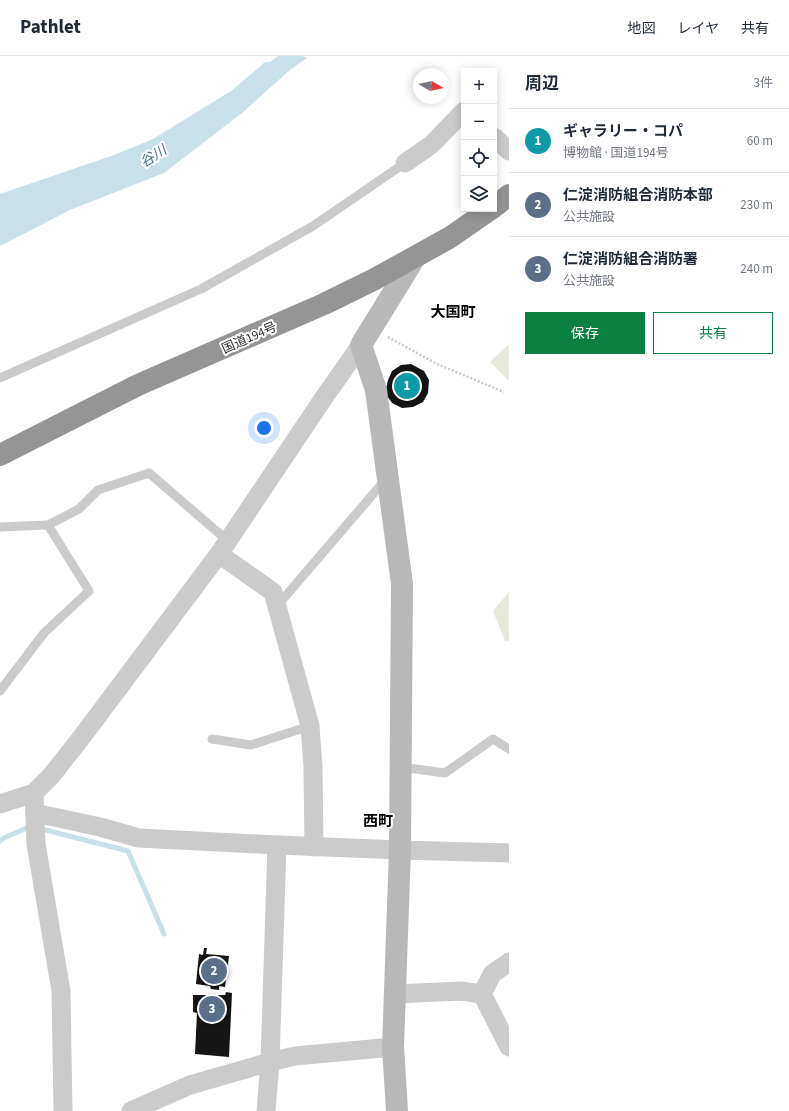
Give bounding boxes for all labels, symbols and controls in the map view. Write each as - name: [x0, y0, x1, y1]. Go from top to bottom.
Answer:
- text: Pathlet: [20, 14, 81, 41]
- text: 地図: [627, 19, 655, 39]
- text: レイヤ: [677, 19, 719, 39]
- text: 共有: [741, 19, 769, 39]
- north arrow: [413, 68, 449, 104]
- map controls: [461, 68, 497, 212]
- button: +: [461, 68, 497, 104]
- text: 周辺: [525, 72, 559, 96]
- text: 3件: [754, 74, 773, 92]
- button: −: [461, 104, 497, 140]
- text: ギャラリー・コパ: [563, 121, 683, 142]
- text: 1: [535, 132, 541, 150]
- text: 60 m: [747, 132, 773, 150]
- water label: 谷川: [136, 140, 172, 173]
- button: locate: [461, 140, 497, 176]
- text: 博物館 · 国道194号: [563, 144, 669, 162]
- button: layers: [461, 176, 497, 212]
- text: 仁淀消防組合消防本部: [563, 185, 713, 206]
- text: 2: [535, 196, 541, 214]
- text: 230 m: [740, 196, 773, 214]
- text: 公共施設: [563, 208, 615, 226]
- text: 仁淀消防組合消防署: [563, 249, 698, 270]
- text: 3: [535, 260, 541, 278]
- text: 240 m: [740, 260, 773, 278]
- text: 公共施設: [563, 272, 615, 290]
- district label: 大国町: [430, 302, 476, 323]
- button: 保存: [525, 312, 645, 354]
- button: 共有: [653, 312, 773, 354]
- street label: 国道194号: [219, 318, 280, 358]
- pin: 1: [394, 371, 420, 401]
- your location: [254, 418, 274, 438]
- district label: 西町: [363, 811, 393, 832]
- pin: 2: [201, 956, 227, 986]
- pin: 3: [199, 994, 225, 1024]

